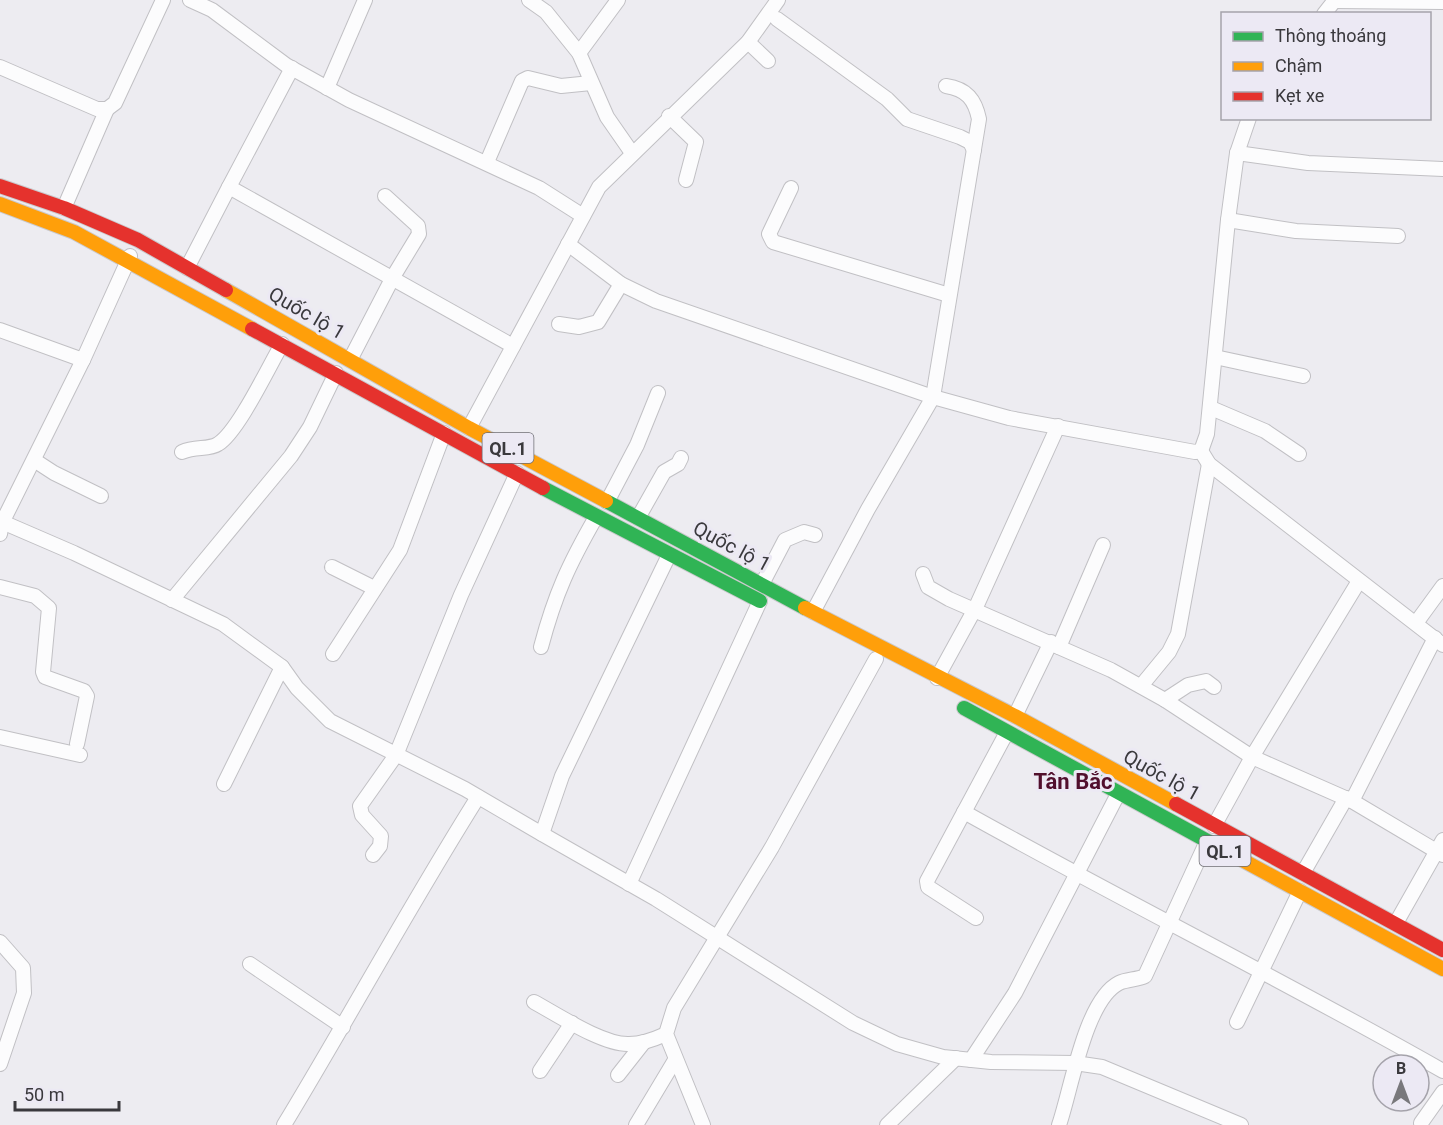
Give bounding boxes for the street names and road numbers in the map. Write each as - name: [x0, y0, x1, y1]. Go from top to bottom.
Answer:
- street label: Quốc lộ 1: [265, 282, 349, 344]
- road number: QL.1: [482, 433, 534, 463]
- street label: Quốc lộ 1: [689, 516, 775, 576]
- street label: Quốc lộ 1: [1119, 744, 1205, 806]
- road number: QL.1: [1200, 836, 1250, 866]

